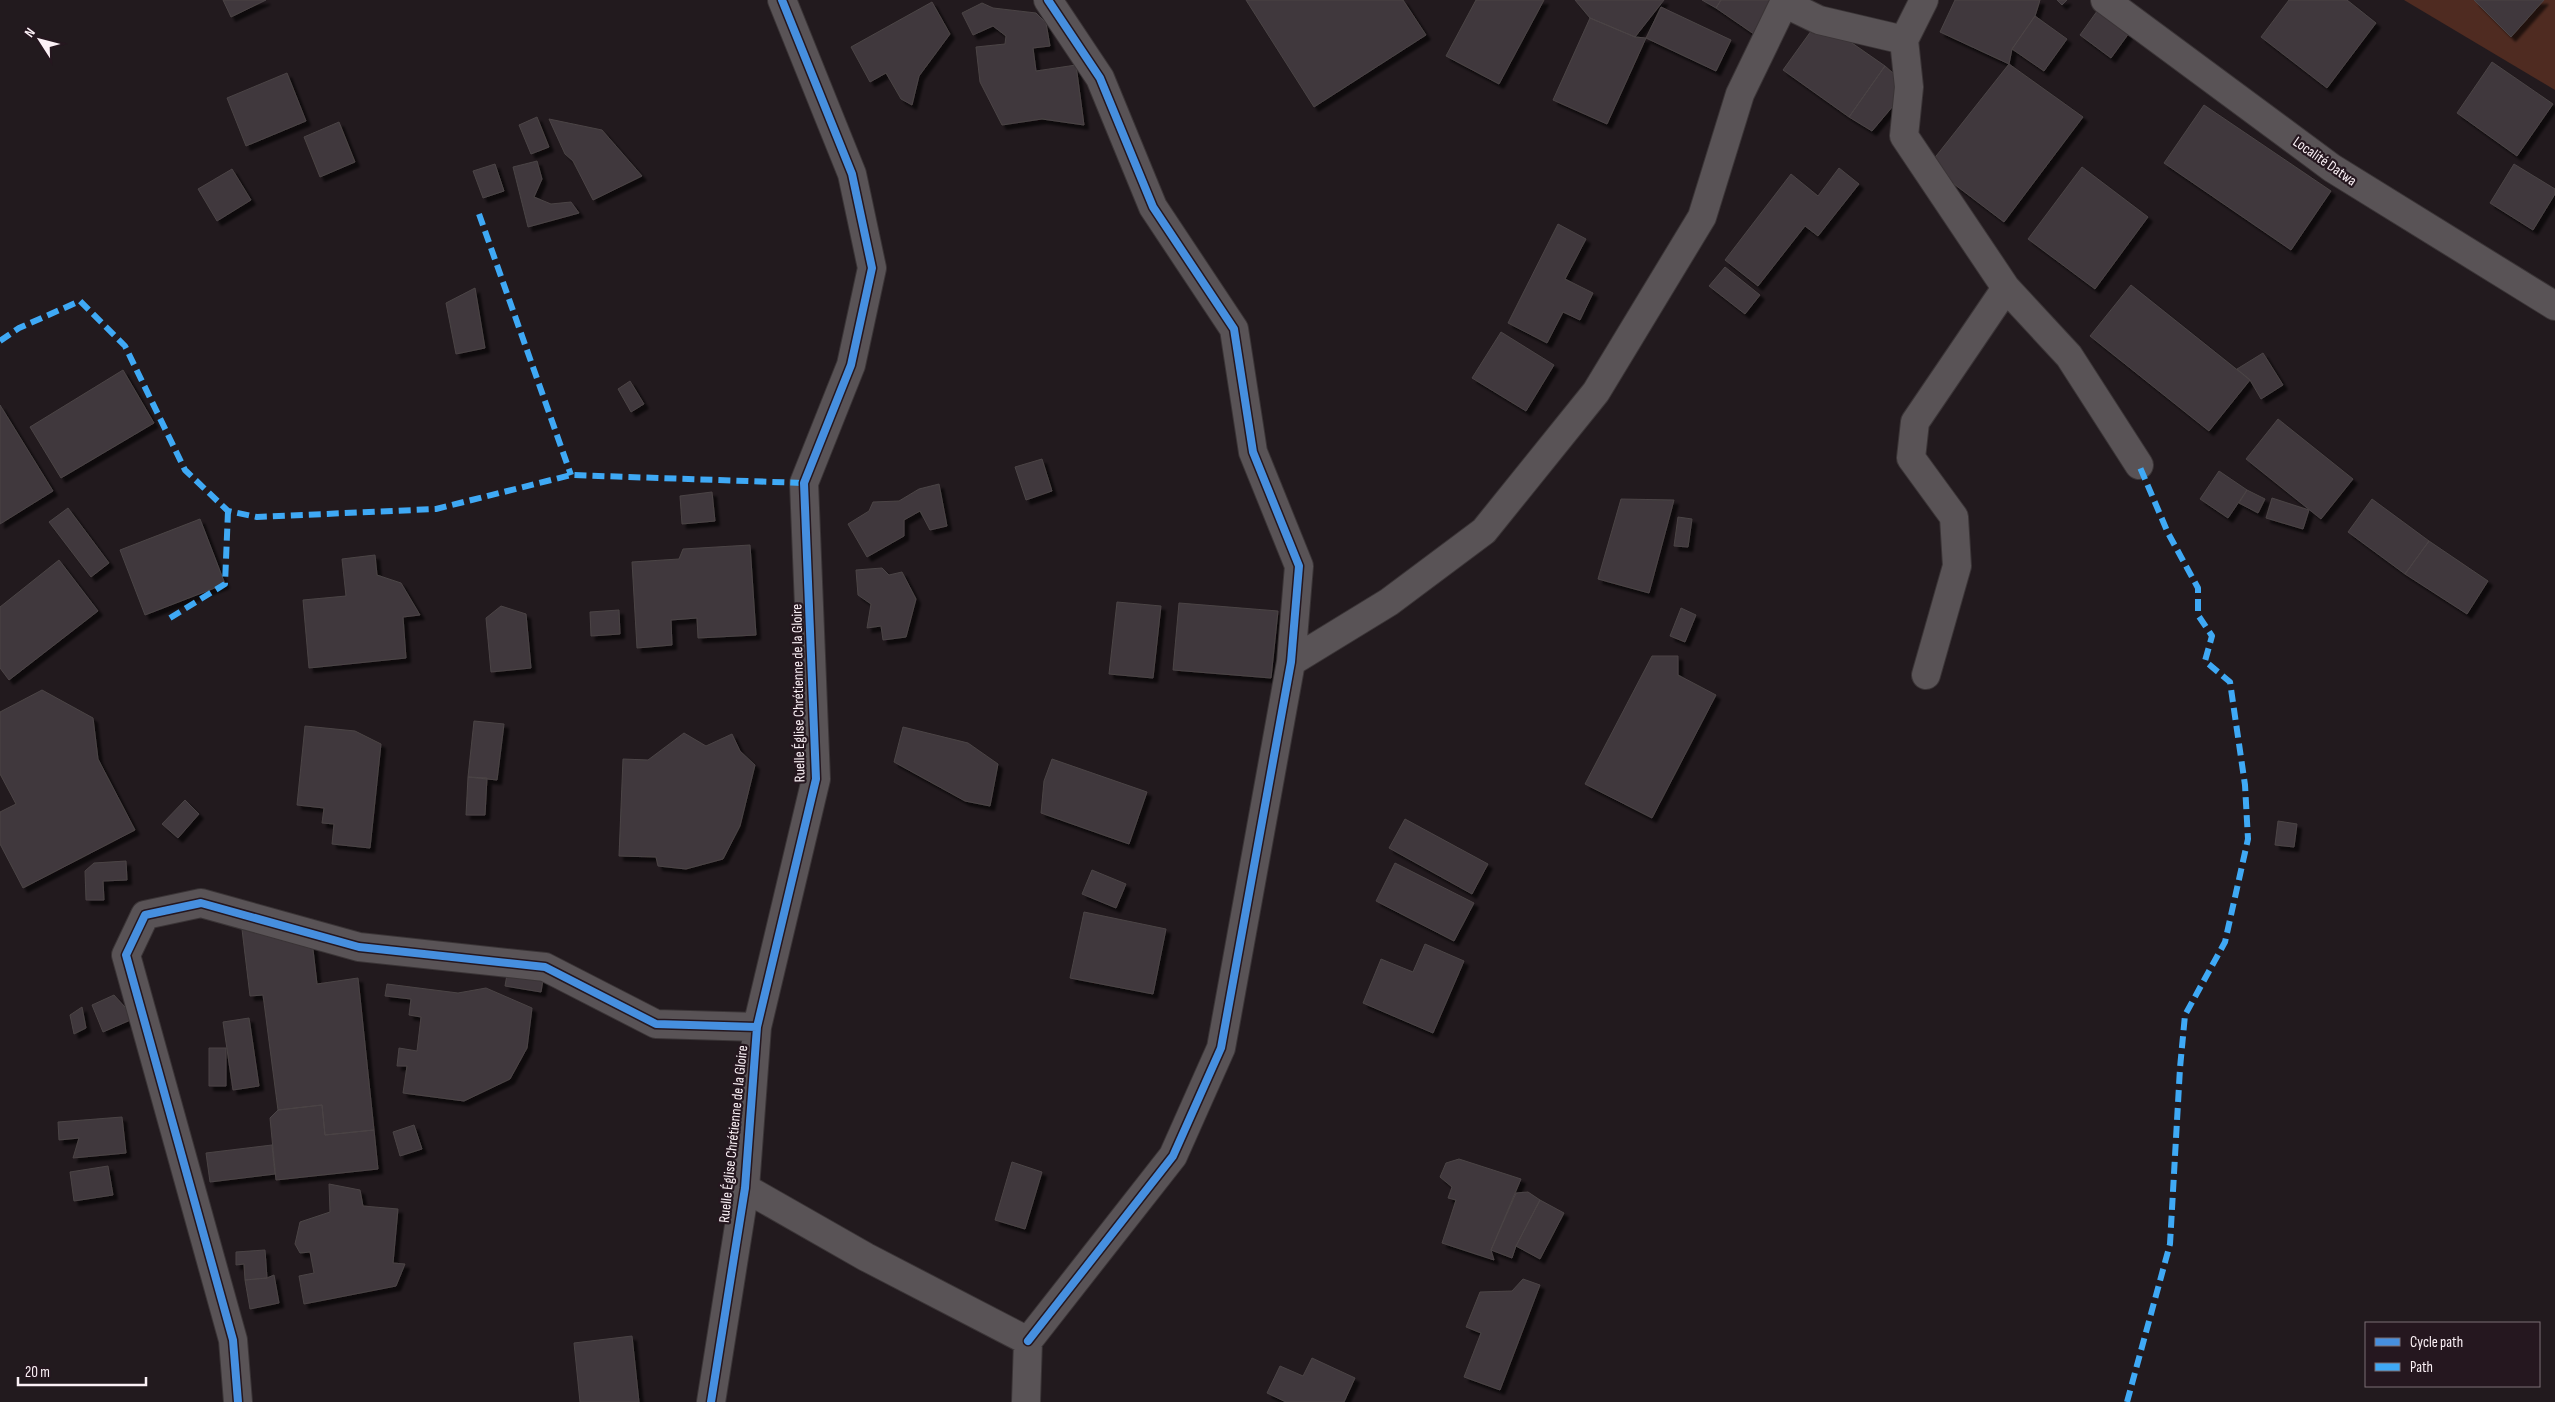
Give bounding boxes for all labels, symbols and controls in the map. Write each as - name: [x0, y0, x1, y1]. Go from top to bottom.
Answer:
- north arrow: [15, 15, 65, 65]
- text: N: [21, 25, 39, 41]
- street label: Localité Datwa: [2289, 133, 2360, 190]
- street label: Ruelle Église Chrétienne de la Gloire: [787, 604, 810, 782]
- street label: Ruelle Église Chrétienne de la Gloire: [715, 1044, 752, 1224]
- legend: [2365, 1322, 2540, 1387]
- text: Cycle path: [2410, 1333, 2463, 1352]
- scale bar: [18, 1354, 145, 1386]
- text: Path: [2410, 1358, 2433, 1377]
- text: 20 m: [25, 1363, 50, 1382]

